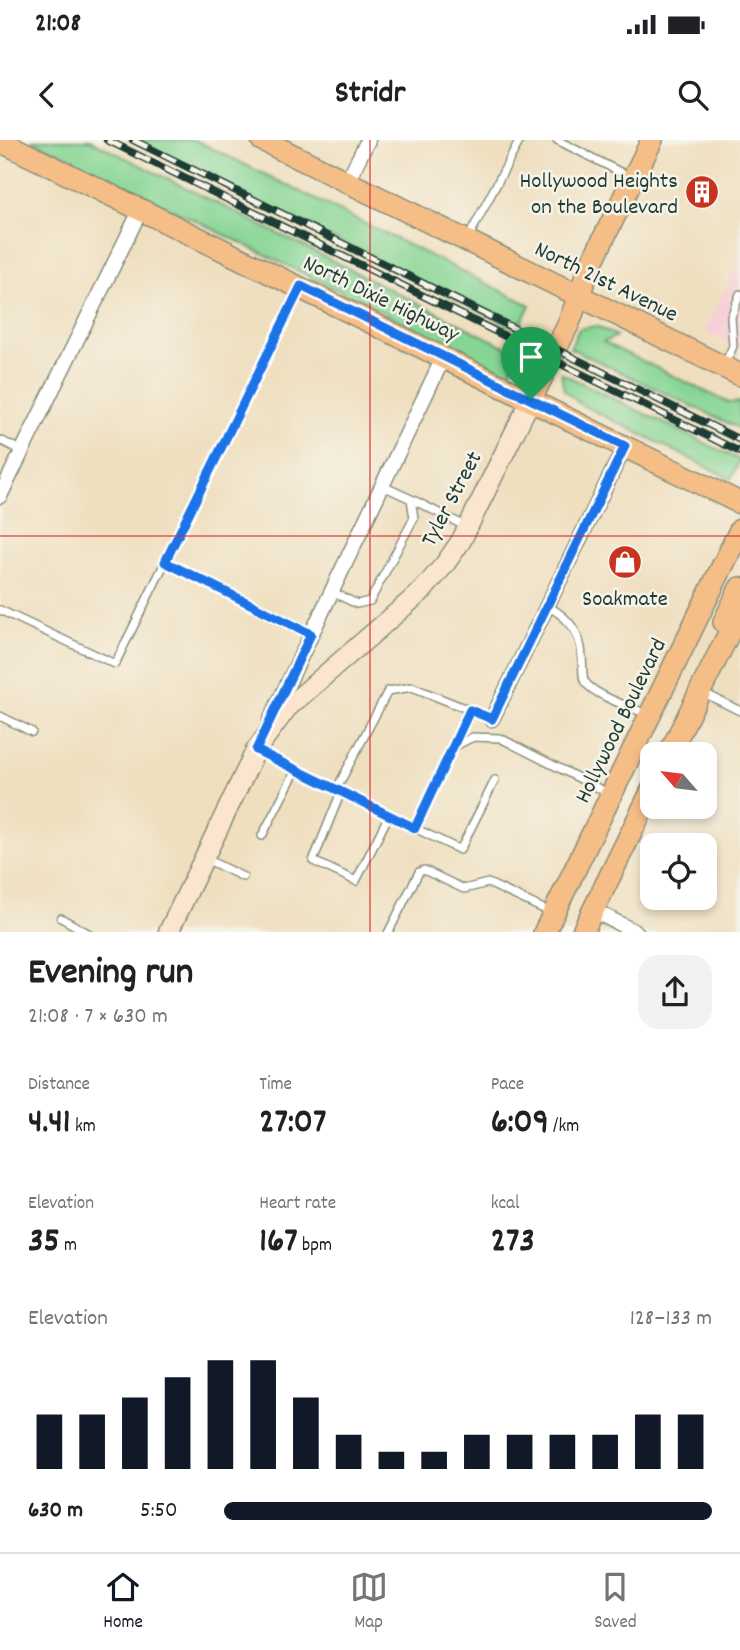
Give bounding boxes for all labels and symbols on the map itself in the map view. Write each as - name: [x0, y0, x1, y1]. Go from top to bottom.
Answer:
- place label: Hollywood Heights on the Boulevard: [520, 166, 678, 225]
- building icon: Hollywood Heights on the Boulevard: [683, 173, 721, 211]
- street label: North 21st Avenue: [528, 234, 683, 332]
- street label: North Dixie Highway: [297, 248, 465, 353]
- pin: [501, 327, 561, 399]
- street label: Tyler Street: [414, 446, 492, 553]
- shop icon: Soakmate: [606, 543, 644, 581]
- place label: Soakmate: [582, 584, 668, 617]
- street label: Hollywood Boulevard: [568, 633, 676, 810]
- north arrow: [640, 742, 718, 819]

